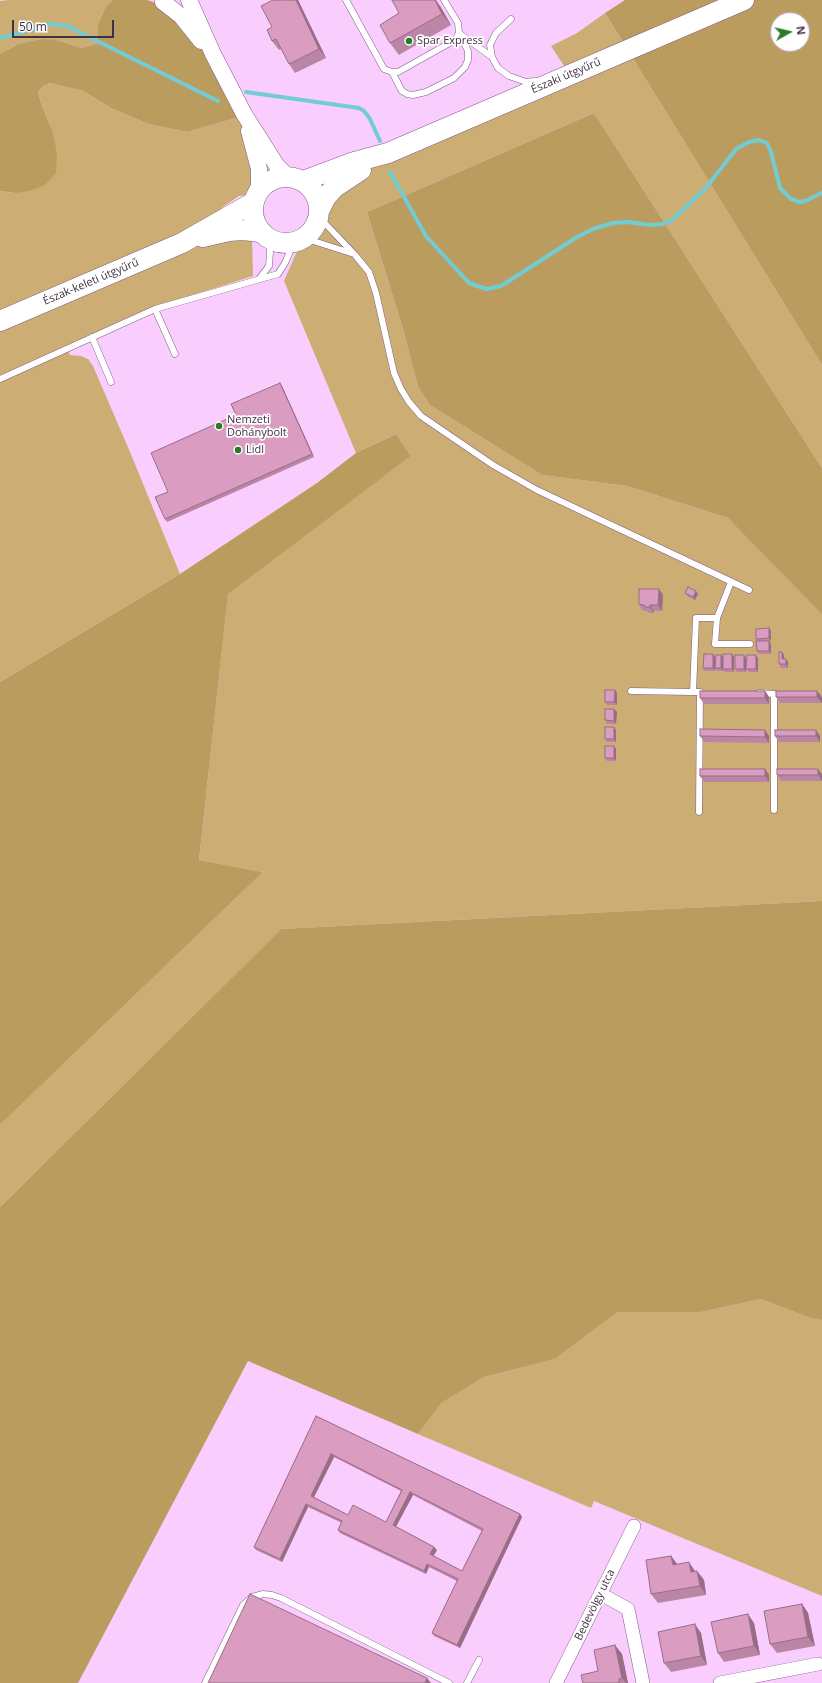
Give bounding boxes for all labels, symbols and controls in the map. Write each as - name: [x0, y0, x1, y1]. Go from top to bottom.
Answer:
- scale bar: [14, 12, 116, 38]
- north arrow: [770, 12, 810, 52]
- text: 50 m: [19, 18, 47, 35]
- text: N: [793, 25, 809, 36]
- place label: Spar Express: [417, 34, 483, 48]
- marker: Spar Express: [404, 36, 414, 46]
- street label: Északi útgyűrű: [529, 55, 603, 97]
- street label: Észak-keleti útgyűrű: [41, 256, 141, 308]
- place label: Nemzeti Dohánybolt: [227, 413, 287, 439]
- marker: Nemzeti Dohánybolt: [214, 421, 224, 431]
- place label: Lidl: [246, 443, 264, 457]
- marker: Lidl: [233, 445, 243, 455]
- street label: Bedevölgy utca: [572, 1567, 618, 1643]

